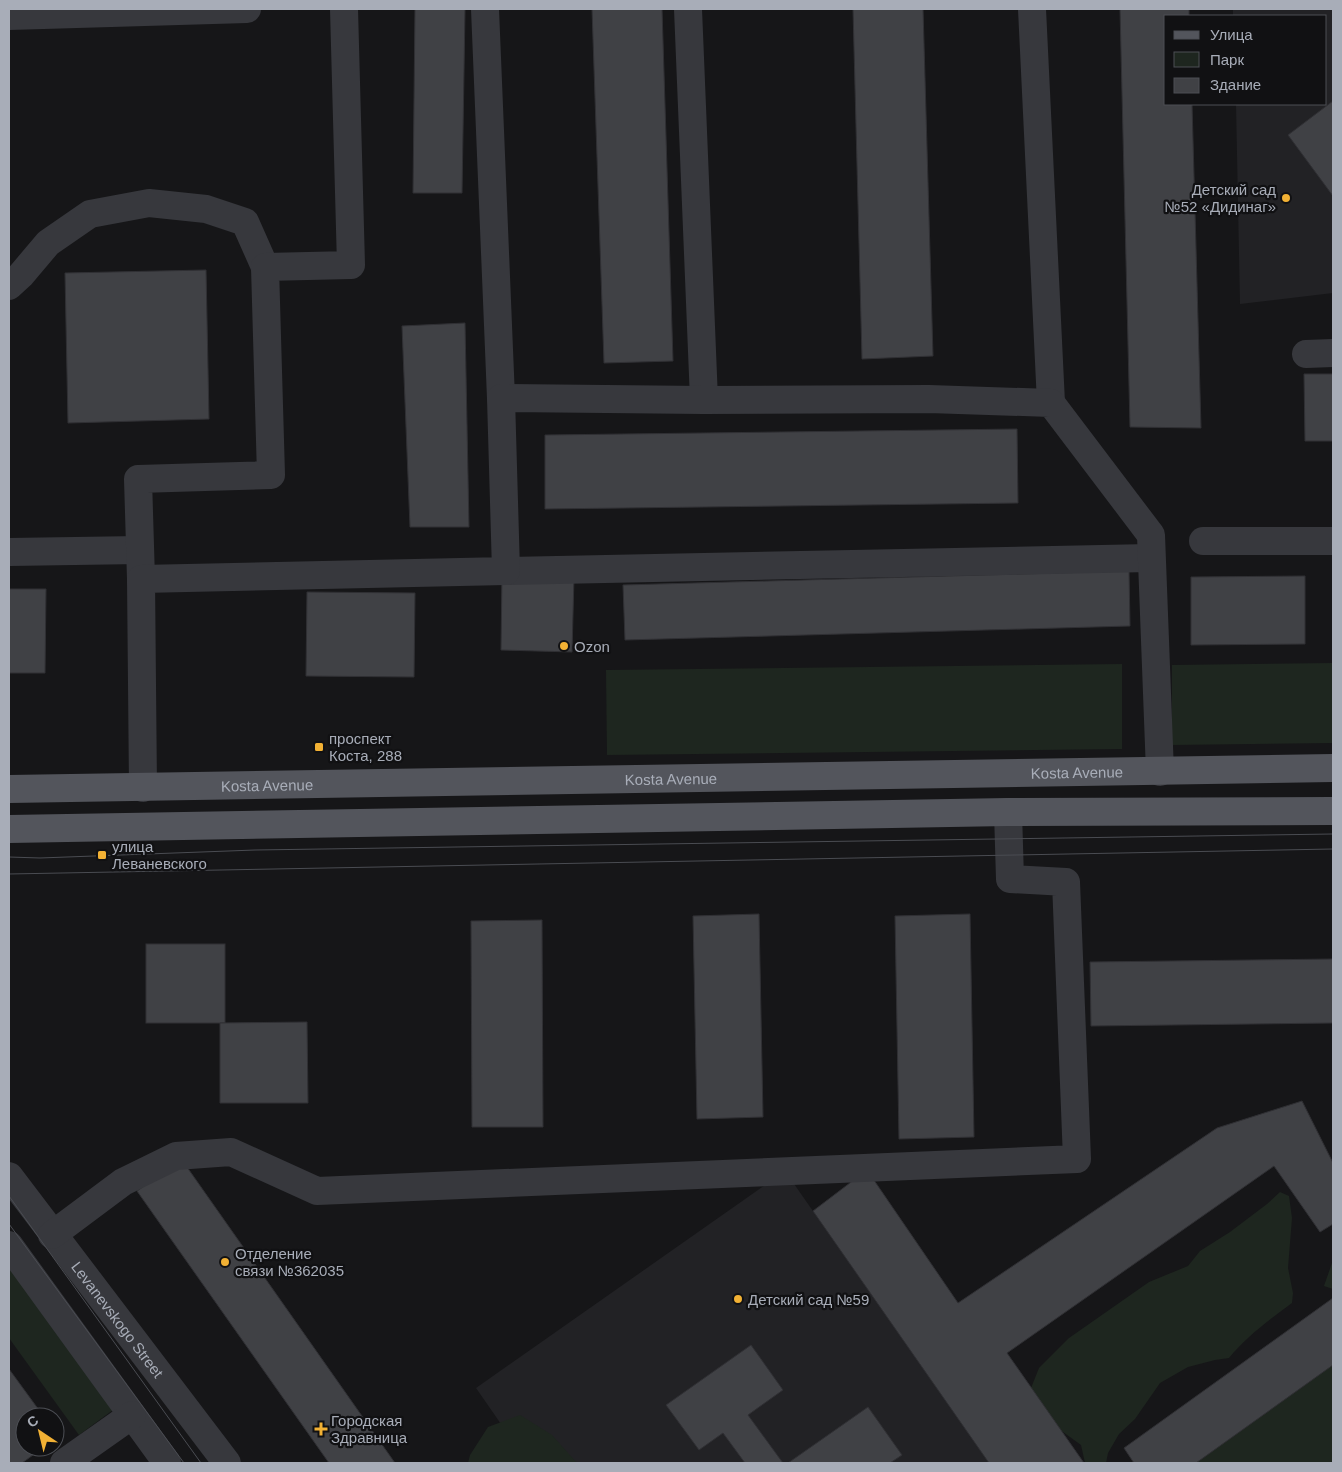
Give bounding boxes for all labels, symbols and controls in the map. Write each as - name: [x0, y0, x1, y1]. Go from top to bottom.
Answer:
- legend: [1164, 15, 1327, 105]
- text: Улица: [1210, 26, 1253, 43]
- text: Парк: [1210, 51, 1244, 68]
- text: Здание: [1210, 76, 1261, 93]
- place label: Детский сад №52 «Дидинаг»: [1165, 181, 1276, 215]
- marker: Детский сад №52 «Дидинаг»: [1280, 192, 1292, 204]
- place label: Ozon: [574, 638, 610, 655]
- marker: Ozon: [558, 640, 570, 652]
- place label: проспект Коста, 288: [329, 730, 402, 764]
- marker: проспект Коста, 288: [313, 741, 325, 753]
- street label: Kosta Avenue: [1031, 763, 1123, 781]
- street label: Kosta Avenue: [625, 769, 717, 788]
- street label: Kosta Avenue: [221, 776, 313, 794]
- place label: улица Леваневского: [112, 838, 207, 872]
- marker: улица Леваневского: [96, 849, 108, 861]
- place label: Отделение связи №362035: [235, 1245, 344, 1279]
- marker: Отделение связи №362035: [219, 1256, 231, 1268]
- street label: Levanevskogo Street: [68, 1258, 168, 1381]
- place label: Детский сад №59: [748, 1291, 869, 1308]
- marker: Детский сад №59: [732, 1293, 744, 1305]
- north arrow: [15, 1407, 65, 1457]
- text: С: [24, 1412, 41, 1431]
- place label: Городская Здравница: [331, 1412, 408, 1446]
- marker: Городская Здравница: [315, 1423, 327, 1435]

